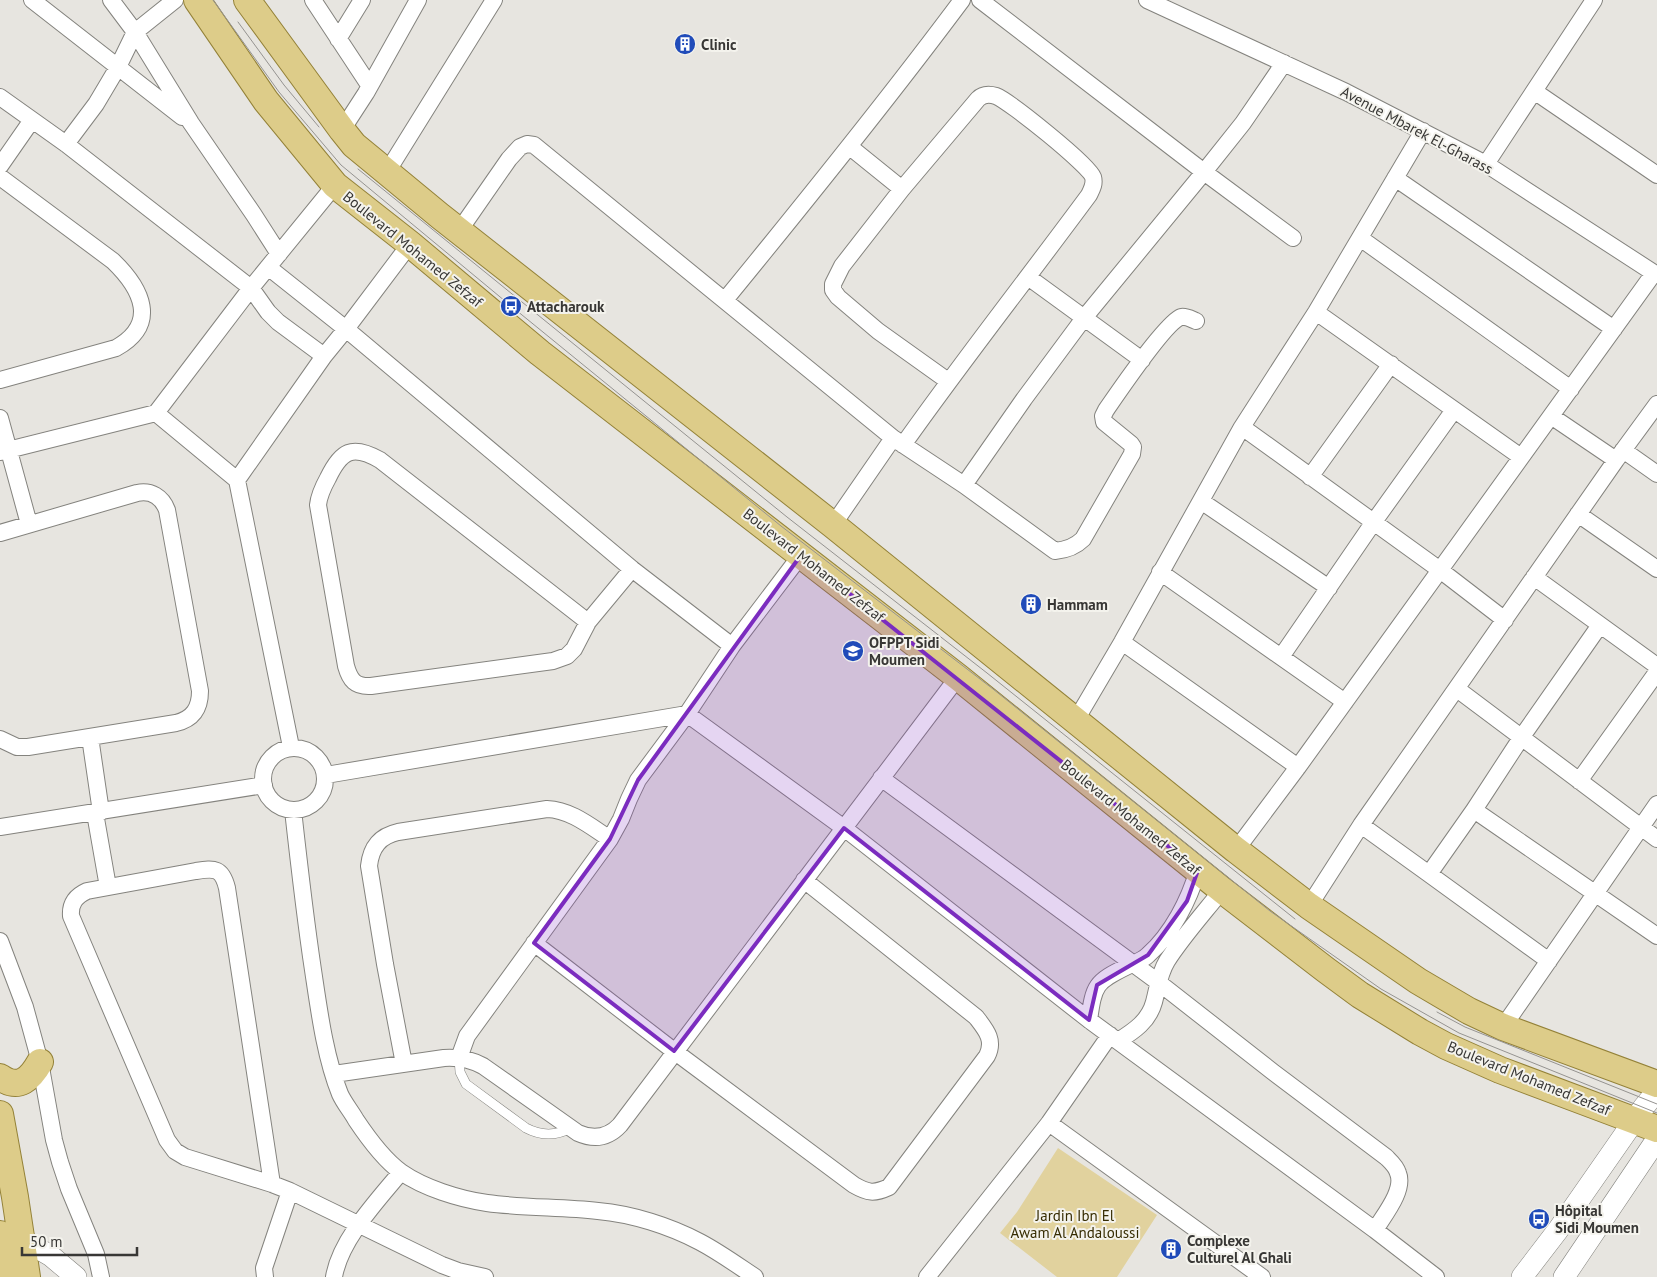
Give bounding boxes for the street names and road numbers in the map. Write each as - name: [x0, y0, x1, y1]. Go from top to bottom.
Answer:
- street label: Avenue Mbarek El-Gharass: [1338, 82, 1496, 178]
- street label: Boulevard Mohamed Zefzaf: [339, 187, 488, 312]
- street label: Boulevard Mohamed Zefzaf: [739, 504, 889, 627]
- street label: Boulevard Mohamed Zefzaf: [1057, 755, 1206, 880]
- street label: Boulevard Mohamed Zefzaf: [1445, 1037, 1614, 1120]

